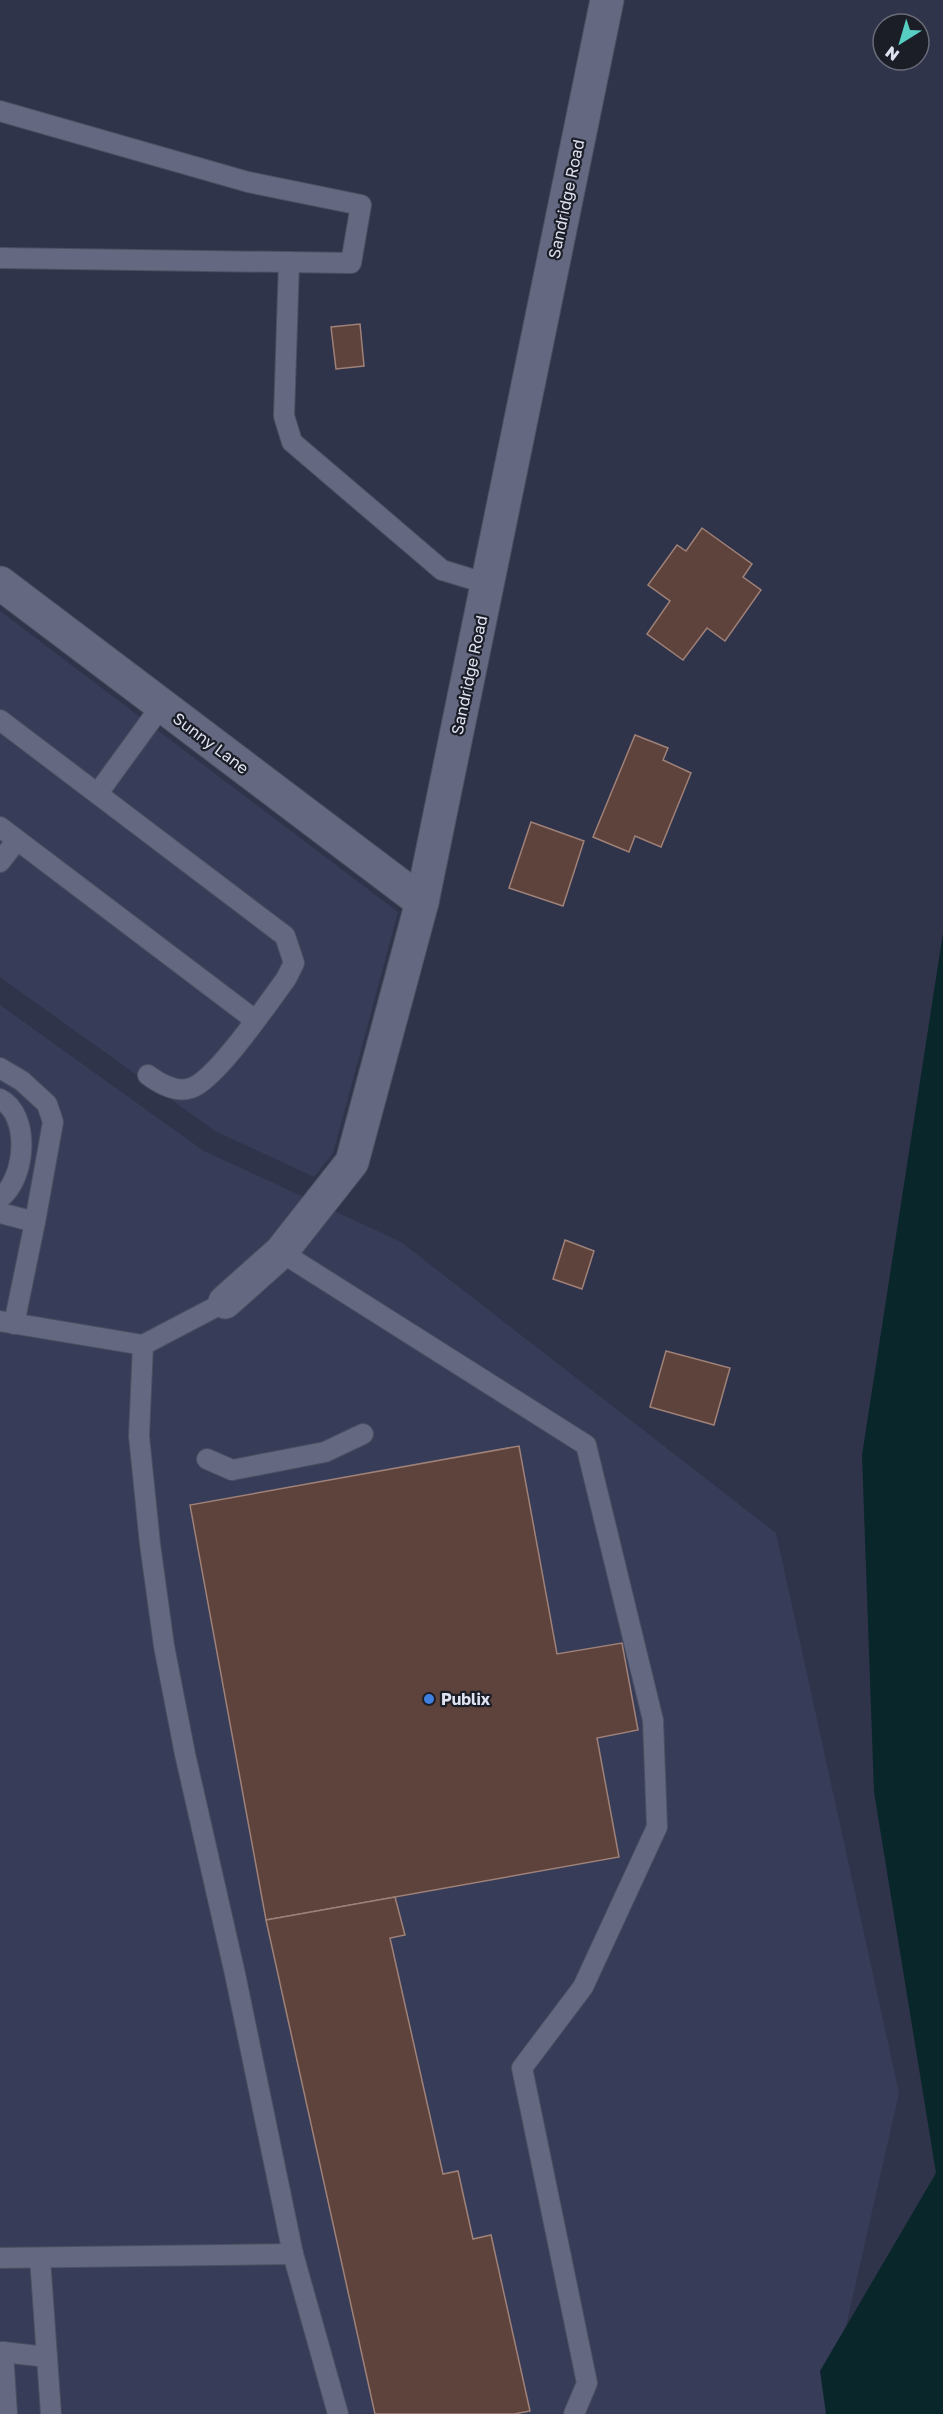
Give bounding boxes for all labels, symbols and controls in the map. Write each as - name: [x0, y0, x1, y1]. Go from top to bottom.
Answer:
- north arrow: [871, 12, 931, 72]
- text: N: [881, 42, 903, 66]
- street label: Sandridge Road: [544, 137, 588, 261]
- street label: Sandridge Road: [447, 613, 491, 737]
- street label: Sunny Lane: [169, 708, 253, 778]
- place label: Publix: [441, 1689, 491, 1709]
- marker: Publix: [422, 1692, 436, 1706]

